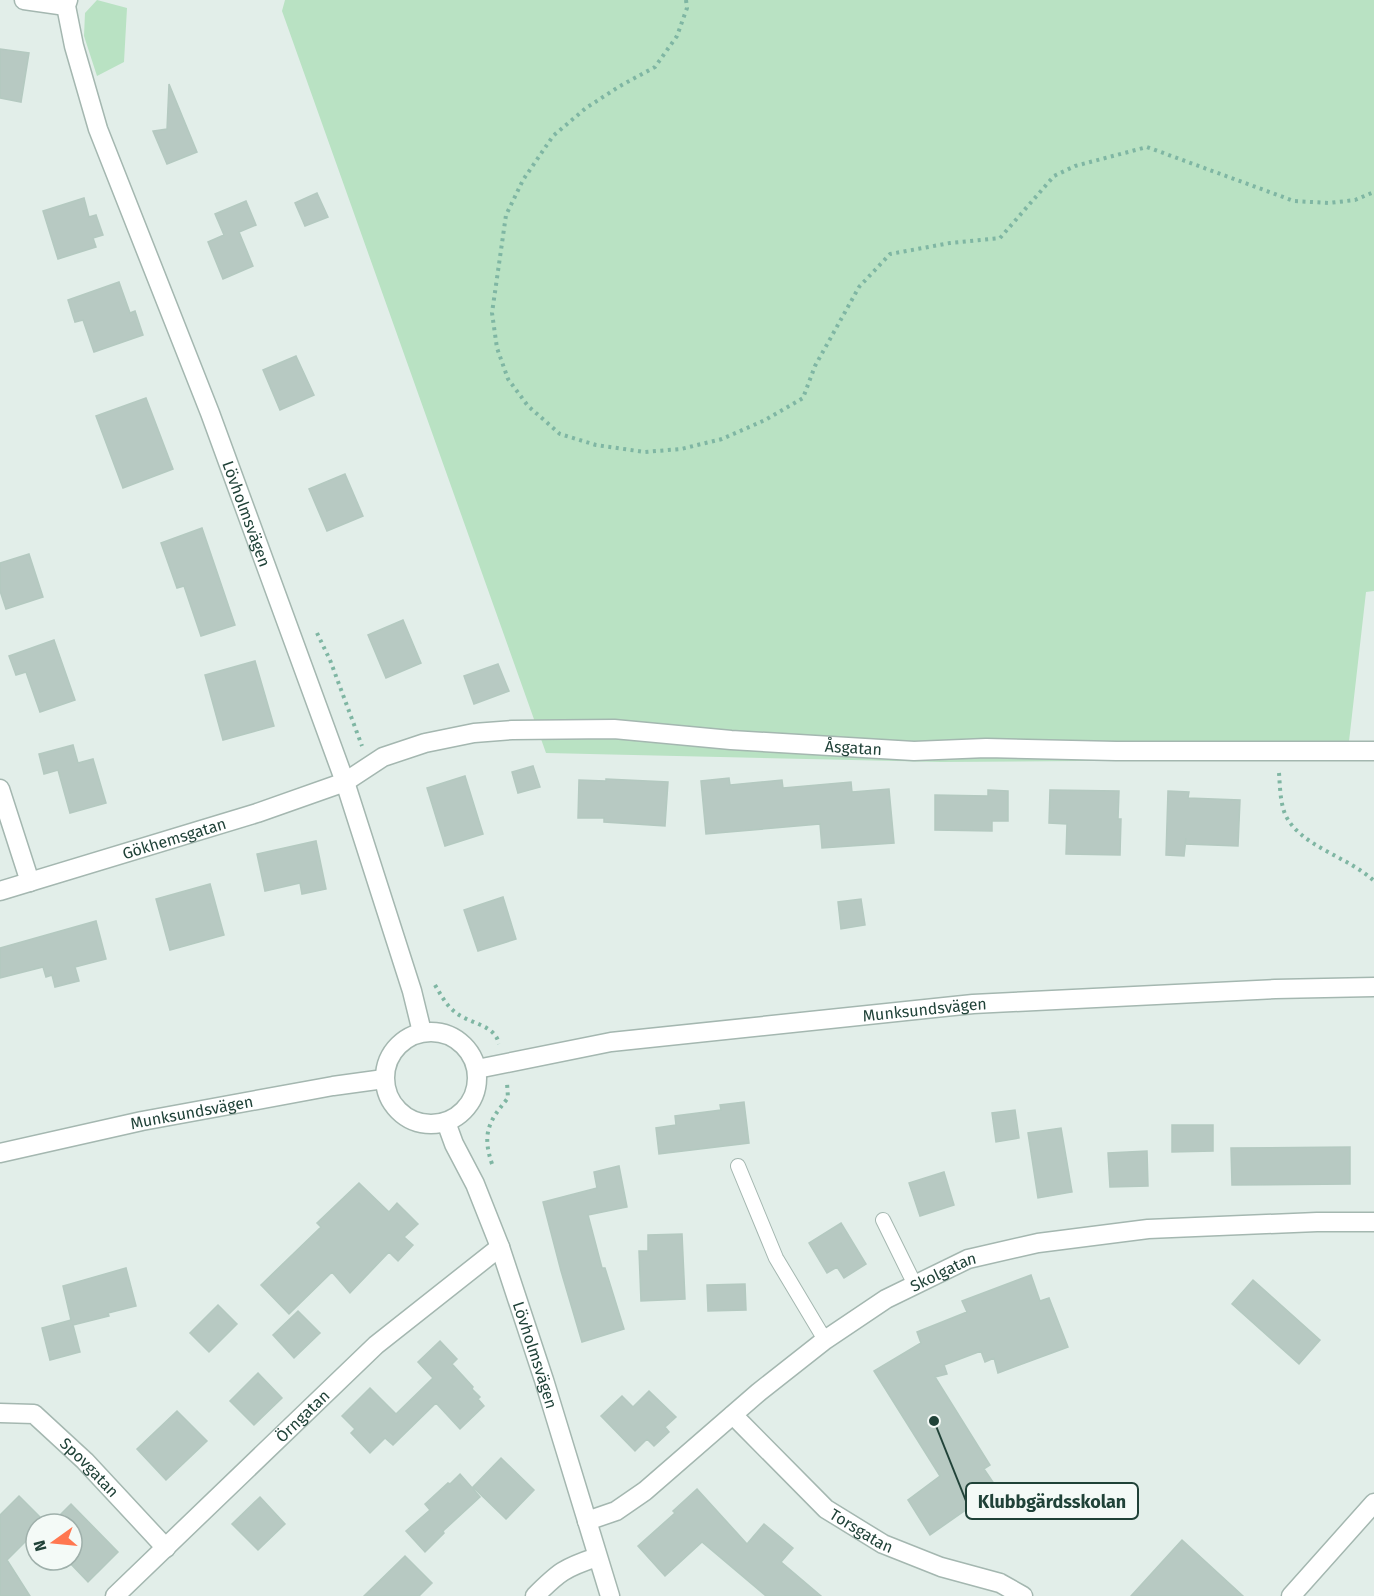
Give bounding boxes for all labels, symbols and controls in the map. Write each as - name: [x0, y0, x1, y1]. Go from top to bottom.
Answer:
- street label: Lövholmsvägen: [218, 458, 274, 569]
- street label: Åsgatan: [824, 736, 883, 759]
- street label: Gökhemsgatan: [120, 814, 229, 863]
- street label: Munksundsvägen: [862, 994, 987, 1026]
- street label: Munksundsvägen: [128, 1092, 255, 1133]
- street label: Skolgatan: [907, 1248, 978, 1296]
- street label: Lövholmsvägen: [509, 1299, 561, 1411]
- street label: Örngatan: [272, 1386, 334, 1446]
- street label: Spovgatan: [56, 1434, 123, 1501]
- callout: Klubbgärdsskolan: [966, 1483, 1138, 1519]
- text: Klubbgärdsskolan: [978, 1491, 1126, 1513]
- street label: Torsgatan: [826, 1505, 896, 1557]
- north arrow: [24, 1512, 84, 1572]
- text: N: [29, 1538, 51, 1553]

